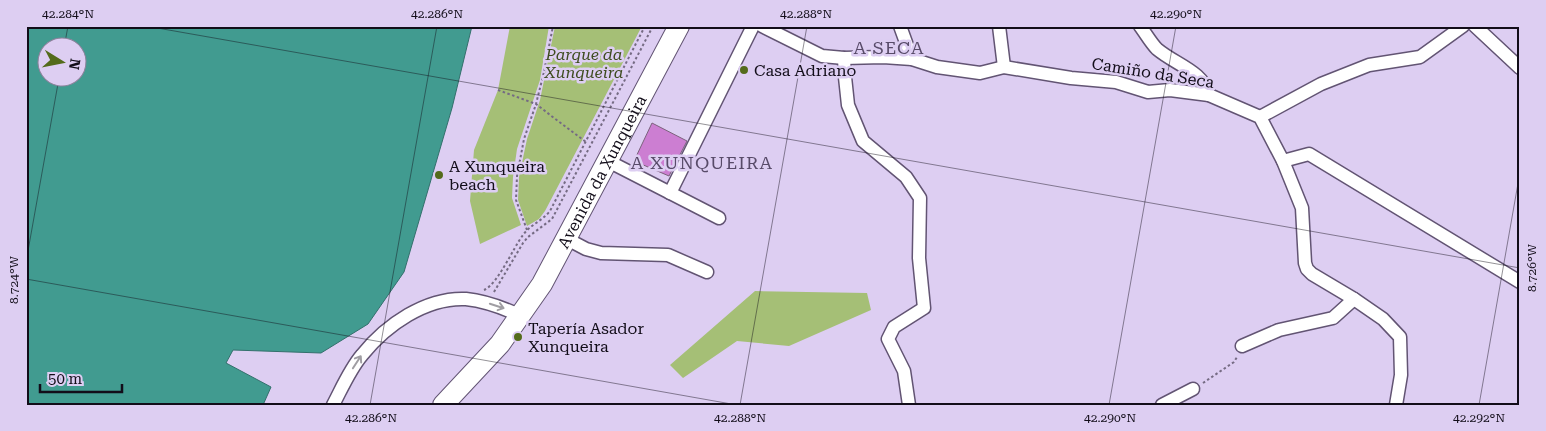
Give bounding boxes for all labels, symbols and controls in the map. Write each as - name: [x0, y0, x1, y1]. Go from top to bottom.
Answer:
- text: 42.284°N: [42, 7, 94, 21]
- text: 42.286°N: [411, 7, 463, 21]
- text: 42.288°N: [780, 7, 832, 21]
- text: 42.290°N: [1150, 7, 1202, 21]
- district label: A SECA: [853, 37, 925, 58]
- north arrow: [38, 38, 88, 88]
- park label: Parque da Xunqueira: [544, 45, 624, 82]
- street label: Camiño da Seca: [1090, 54, 1216, 92]
- text: N: [66, 58, 84, 71]
- place label: Casa Adriano: [754, 61, 856, 80]
- marker: Casa Adriano: [738, 64, 750, 76]
- street label: Avenida da Xunqueira: [553, 91, 650, 251]
- district label: A XUNQUEIRA: [631, 152, 773, 173]
- place label: A Xunqueira beach: [449, 157, 545, 194]
- marker: A Xunqueira beach: [433, 169, 445, 181]
- text: 8.726°W: [1525, 243, 1539, 292]
- text: 8.724°W: [7, 255, 21, 304]
- one-way arrow: [488, 302, 504, 312]
- place label: Tapería Asador Xunqueira: [528, 319, 644, 356]
- marker: Tapería Asador Xunqueira: [512, 331, 524, 343]
- one-way arrow: [352, 355, 362, 369]
- scale bar: [40, 361, 122, 393]
- text: 50 m: [48, 370, 83, 388]
- text: 42.286°N: [345, 411, 397, 425]
- text: 42.288°N: [714, 411, 766, 425]
- text: 42.290°N: [1084, 411, 1136, 425]
- text: 42.292°N: [1453, 411, 1505, 425]

